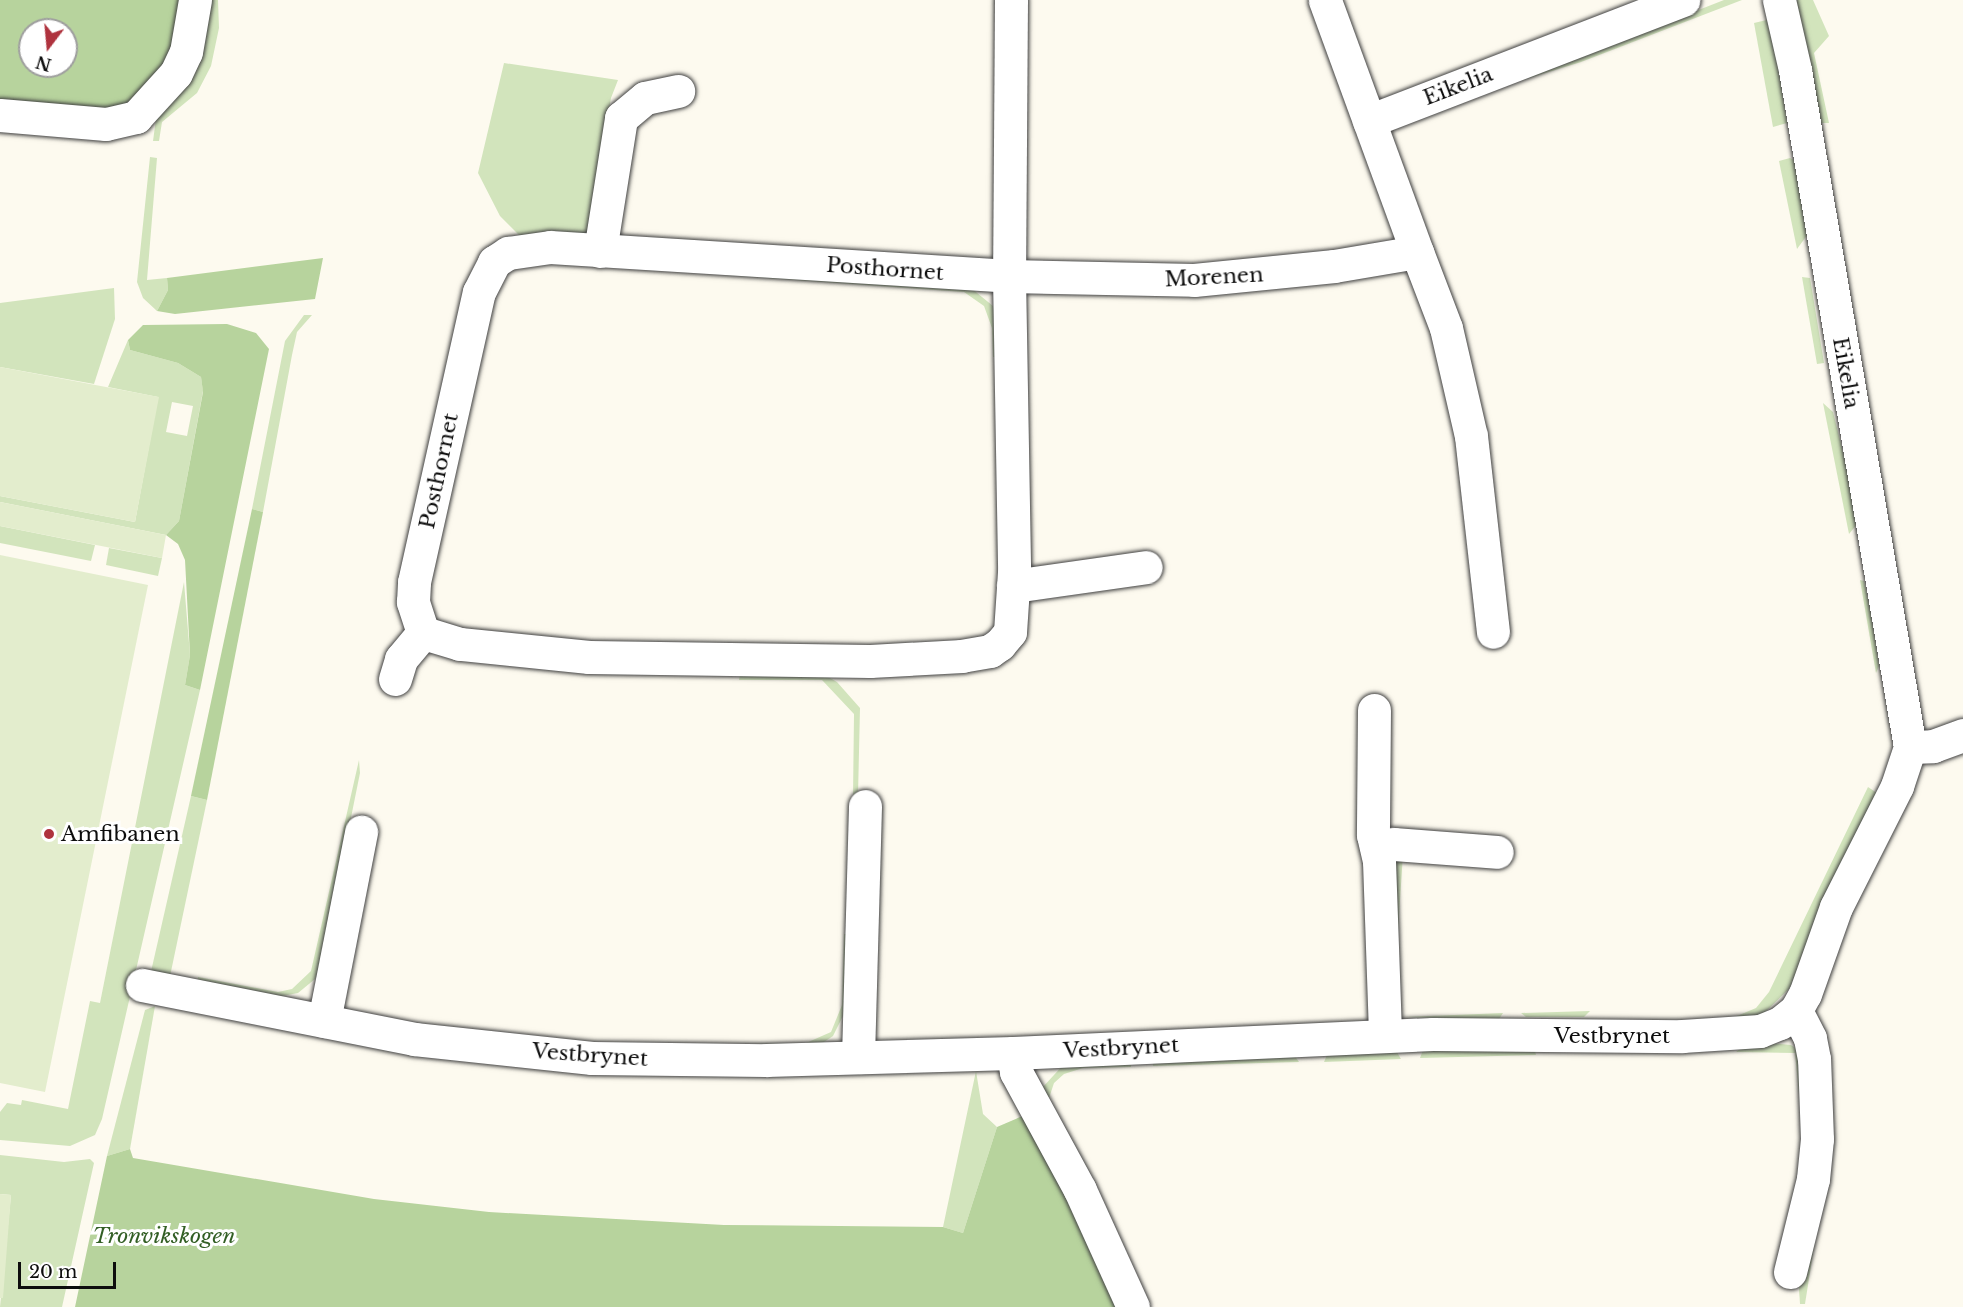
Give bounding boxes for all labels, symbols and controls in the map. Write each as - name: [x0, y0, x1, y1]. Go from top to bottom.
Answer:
- north arrow: [18, 18, 78, 78]
- text: N: [34, 52, 54, 75]
- street label: Eikelia: [1420, 61, 1496, 111]
- street label: Posthornet: [825, 252, 945, 286]
- street label: Morenen: [1164, 262, 1264, 292]
- street label: Eikelia: [1827, 335, 1865, 411]
- street label: Posthornet: [414, 411, 464, 531]
- place label: Amfibanen: [61, 821, 180, 847]
- marker: Amfibanen: [42, 827, 56, 841]
- street label: Vestbrynet: [1554, 1023, 1670, 1049]
- street label: Vestbrynet: [1063, 1032, 1179, 1064]
- street label: Vestbrynet: [531, 1038, 649, 1072]
- park label: Tronvikskogen: [93, 1223, 235, 1249]
- scale bar: [21, 1250, 118, 1288]
- text: 20 m: [29, 1261, 77, 1283]

